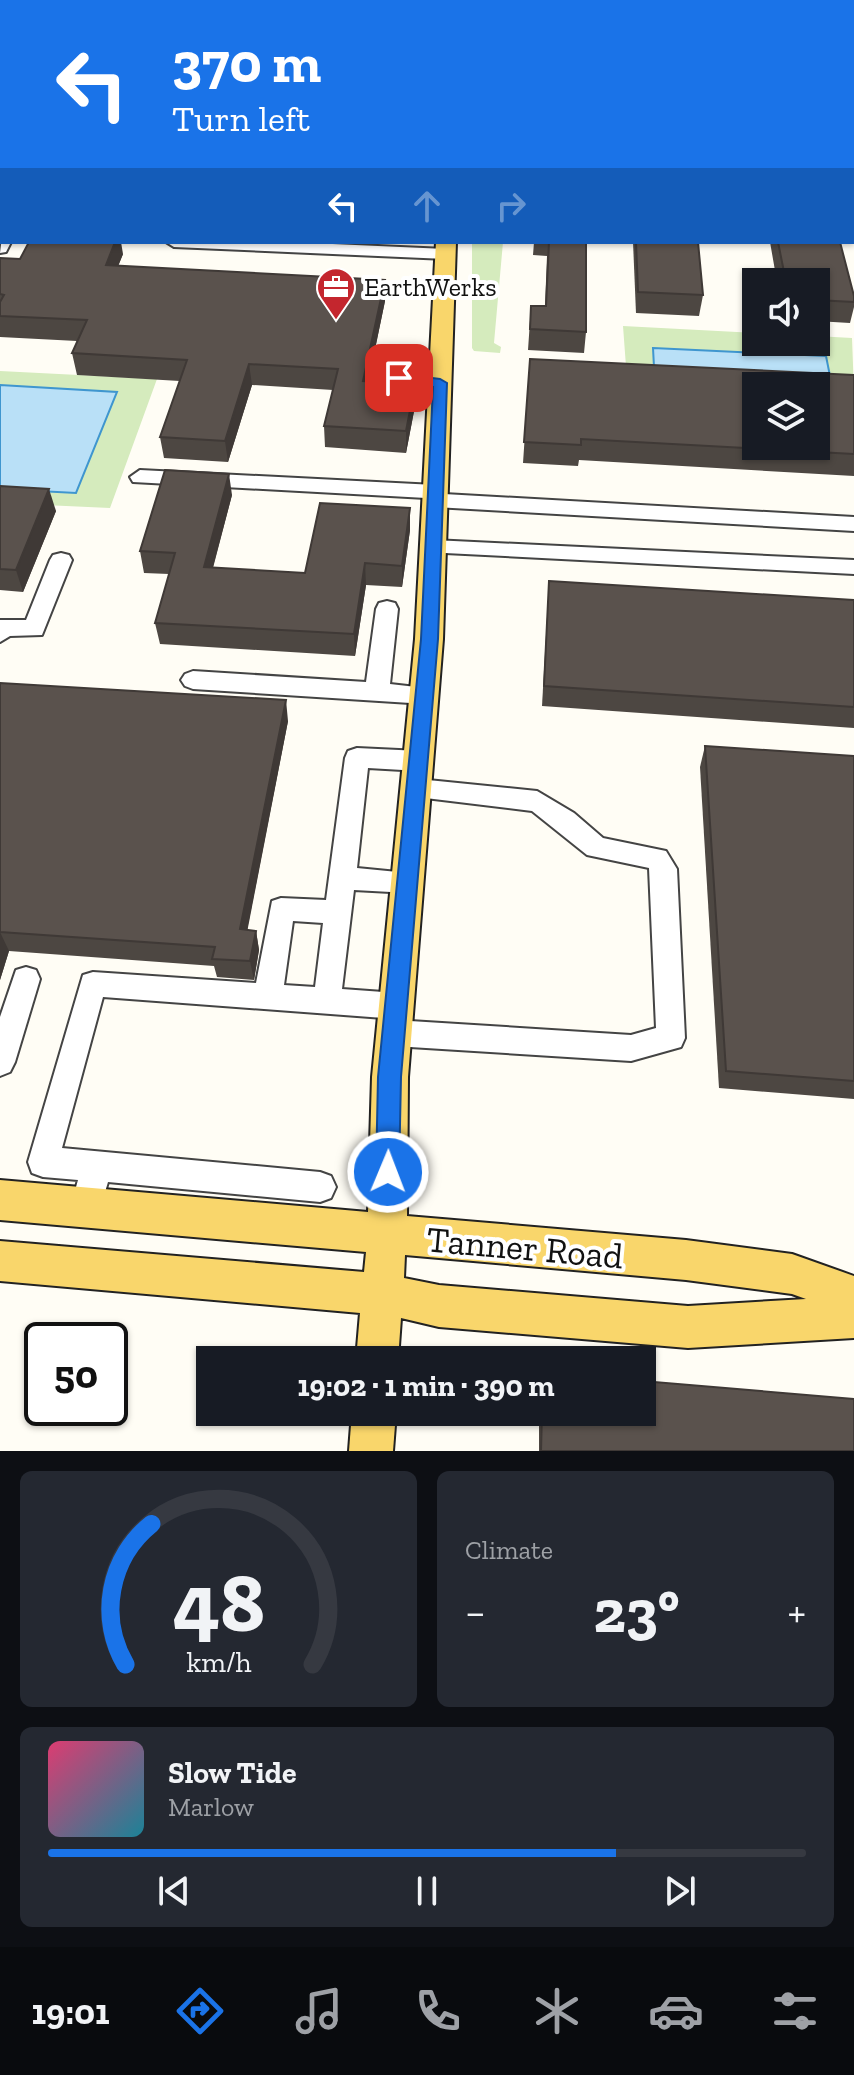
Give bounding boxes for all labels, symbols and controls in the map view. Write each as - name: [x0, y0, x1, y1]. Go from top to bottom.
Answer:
- text: 370 m: [172, 29, 321, 96]
- icon: left: [40, 32, 144, 136]
- text: Turn left: [172, 97, 310, 140]
- icon: left: [321, 184, 365, 228]
- icon: ahead: [405, 184, 449, 228]
- icon: right: [489, 184, 533, 228]
- office icon: EarthWerks: [315, 266, 357, 321]
- map controls: [742, 268, 830, 460]
- button: sound: [742, 268, 830, 356]
- place label: EarthWerks: [364, 271, 497, 303]
- pin: [365, 344, 433, 412]
- icon: arrive: [377, 356, 421, 400]
- button: layers: [742, 372, 830, 460]
- position arrow: [346, 1130, 430, 1214]
- street label: Tanner Road: [425, 1217, 625, 1278]
- speed limit sign: 50: [24, 1322, 128, 1426]
- text: 19:02 · 1 min · 390 m: [297, 1368, 555, 1404]
- text: Climate: [465, 1534, 553, 1566]
- text: 48: [172, 1552, 265, 1652]
- text: 23°: [594, 1575, 680, 1647]
- text: −: [465, 1585, 486, 1638]
- text: +: [787, 1585, 806, 1638]
- text: km/h: [186, 1645, 251, 1679]
- text: Slow Tide: [168, 1755, 296, 1791]
- text: Marlow: [168, 1791, 254, 1823]
- icon: previous: [152, 1869, 196, 1913]
- icon: pause: [405, 1869, 449, 1913]
- icon: next: [658, 1869, 702, 1913]
- icon: directions: [172, 1983, 228, 2039]
- icon: music: [291, 1983, 347, 2039]
- icon: phone: [410, 1983, 466, 2039]
- icon: climate: [529, 1983, 585, 2039]
- icon: car: [648, 1983, 704, 2039]
- icon: filters: [767, 1983, 823, 2039]
- text: 19:01: [31, 1990, 109, 2033]

